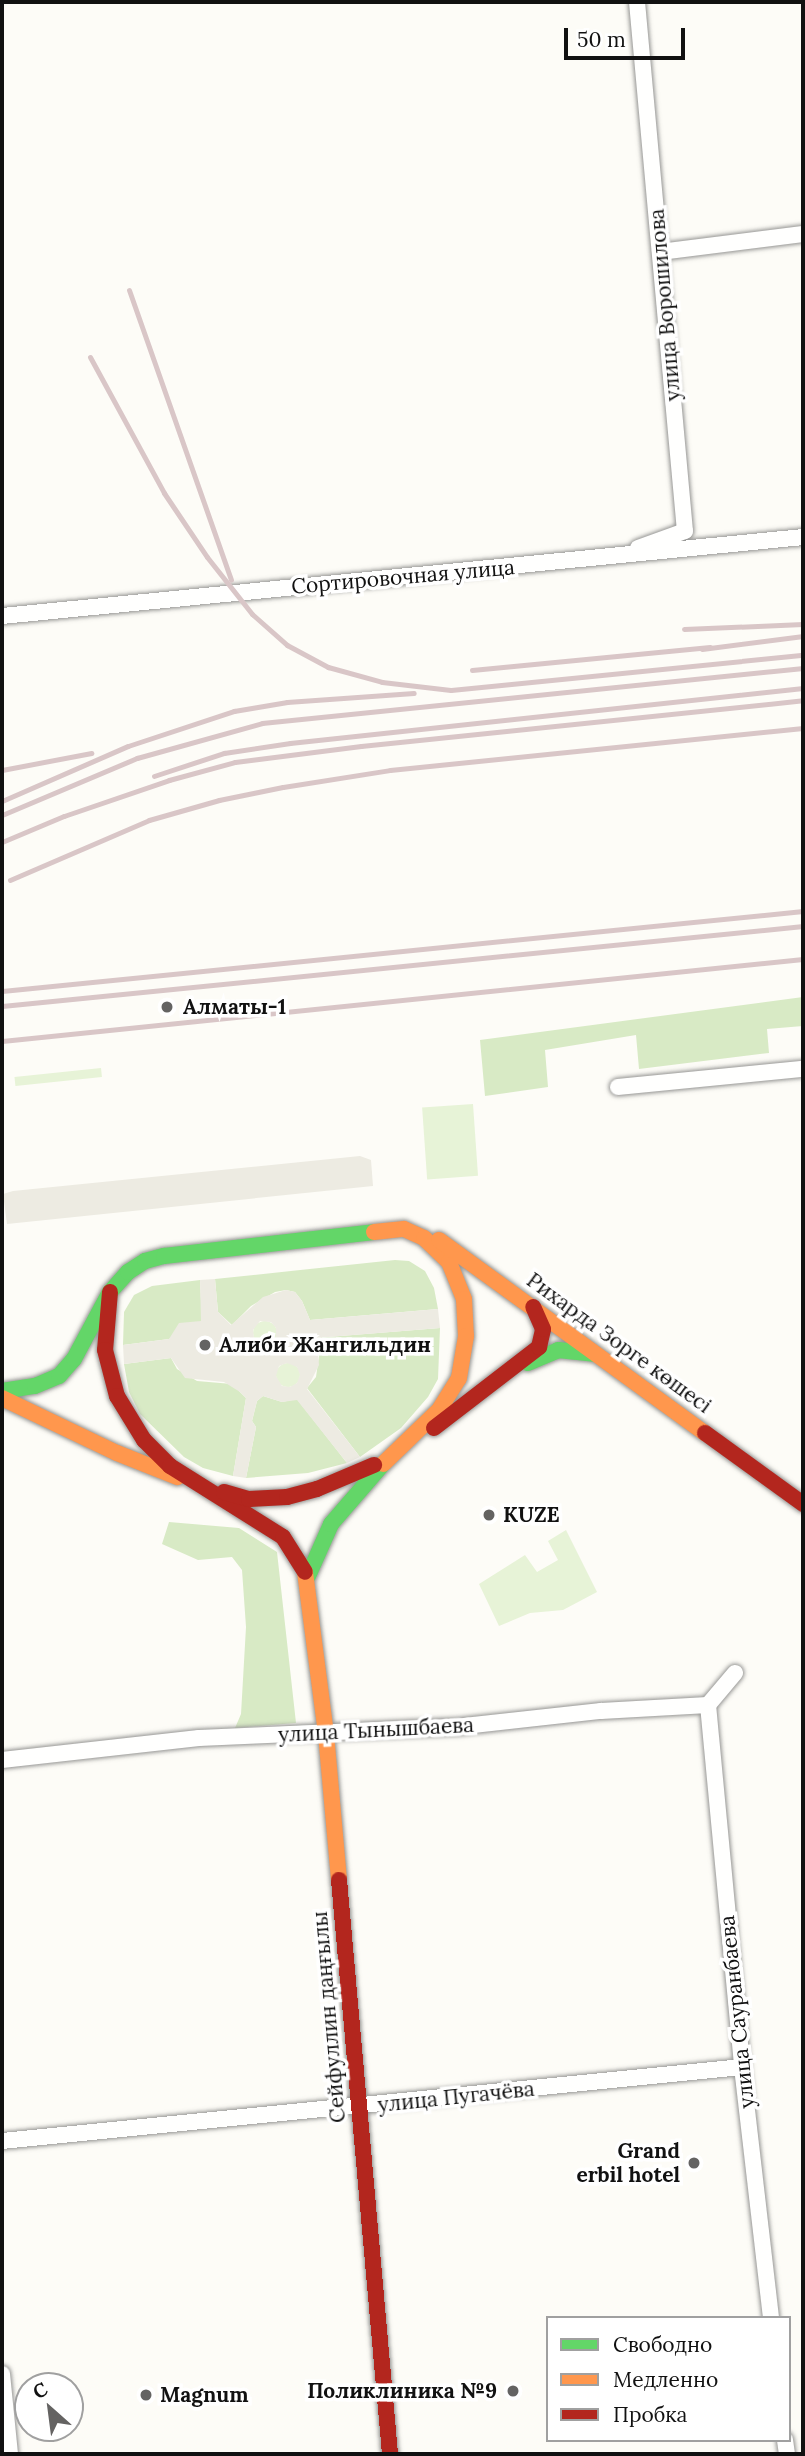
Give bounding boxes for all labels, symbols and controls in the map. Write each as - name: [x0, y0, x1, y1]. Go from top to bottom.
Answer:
- scale bar: [567, 14, 688, 58]
- text: 50 m: [577, 26, 626, 53]
- street label: улица Ворошилова: [644, 208, 686, 402]
- street label: Сортировочная улица: [290, 555, 516, 599]
- place label: Алматы-1: [183, 994, 286, 1020]
- marker: Алматы-1: [157, 997, 177, 1017]
- street label: Рихарда Зорге көшесі: [522, 1268, 716, 1418]
- place label: Алиби Жангильдин: [219, 1332, 431, 1358]
- marker: Алиби Жангильдин: [197, 1337, 213, 1353]
- place label: KUZE: [503, 1502, 560, 1528]
- marker: KUZE: [481, 1507, 497, 1523]
- street label: улица Тынышбаева: [277, 1712, 475, 1748]
- street label: Сейфуллин даңғылы: [307, 1910, 351, 2124]
- street label: улица Сауранбаева: [714, 1914, 760, 2110]
- street label: улица Пугачёва: [376, 2076, 536, 2118]
- place label: Grand erbil hotel: [576, 2138, 680, 2188]
- marker: Grand erbil hotel: [686, 2155, 702, 2171]
- legend: [546, 2316, 791, 2442]
- text: Свободно: [613, 2331, 712, 2358]
- text: Медленно: [613, 2366, 718, 2393]
- north arrow: [14, 2372, 84, 2442]
- text: С: [29, 2377, 51, 2404]
- place label: Поликлиника №9: [307, 2378, 497, 2404]
- marker: Поликлиника №9: [503, 2381, 523, 2401]
- place label: Magnum: [160, 2382, 249, 2408]
- marker: Magnum: [138, 2387, 154, 2403]
- text: Пробка: [613, 2401, 687, 2428]

